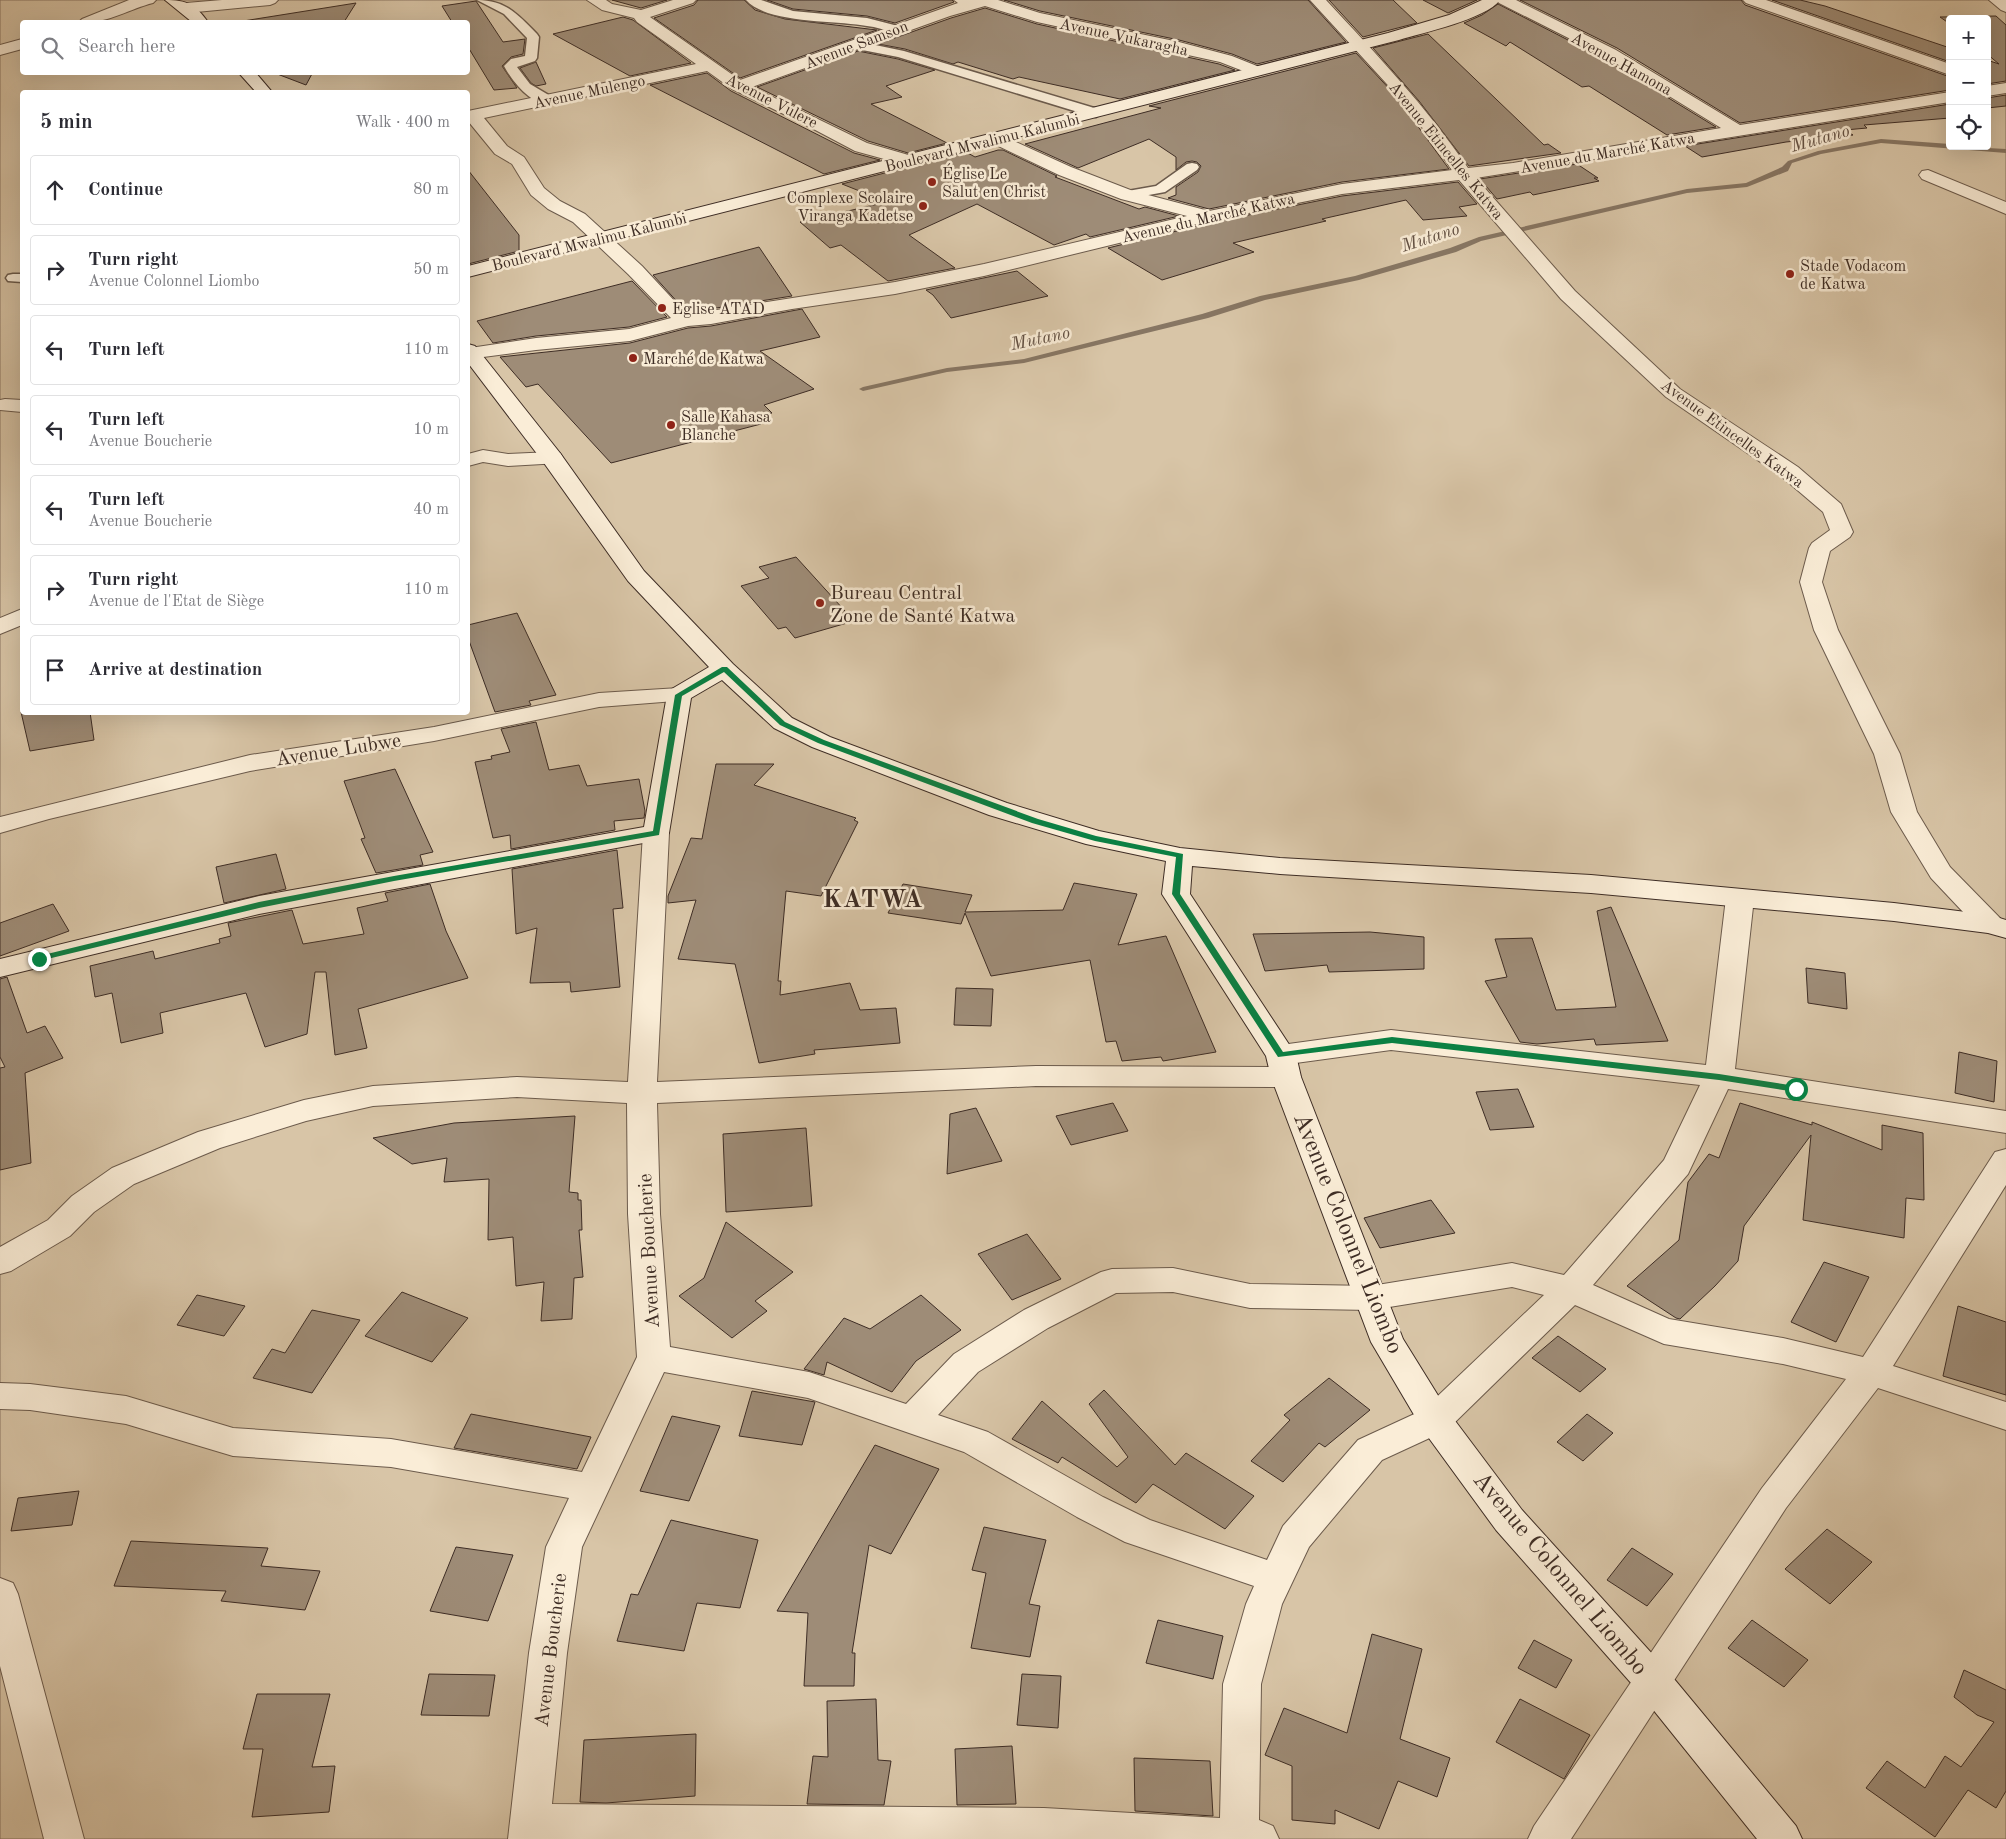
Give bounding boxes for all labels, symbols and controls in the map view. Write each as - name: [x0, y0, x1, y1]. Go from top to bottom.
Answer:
- map controls: [1946, 15, 1991, 150]
- button: +: [1946, 15, 1991, 60]
- street label: Avenue Vukaragha: [1058, 16, 1190, 59]
- street label: Avenue Samson: [803, 19, 911, 73]
- search box: [20, 20, 470, 75]
- street label: Avenue Hamona: [1568, 30, 1674, 99]
- icon: search: [38, 34, 66, 62]
- text: Search here: [78, 38, 175, 57]
- button: −: [1946, 60, 1991, 105]
- street label: Avenue Vulere: [722, 72, 820, 132]
- street label: Avenue Mulengo: [532, 73, 647, 113]
- street label: Avenue Etincelles Katwa: [1385, 79, 1506, 223]
- button: locate: [1946, 105, 1991, 150]
- text: 5 min: [40, 112, 93, 133]
- street label: Boulevard Mwalimu Kalumbi: [883, 112, 1082, 176]
- text: Walk · 400 m: [355, 115, 450, 131]
- water label: Mutano: [1788, 122, 1852, 156]
- street label: Avenue du Marché Katwa: [1519, 131, 1696, 177]
- place label: Église Le Salut en Christ: [942, 163, 1046, 201]
- icon: ahead: [41, 176, 69, 204]
- marker: Église Le Salut en Christ: [926, 176, 938, 188]
- text: Continue: [88, 181, 163, 200]
- text: 80 m: [413, 182, 449, 198]
- place label: Complexe Scolaire Viranga Kadetse: [787, 191, 913, 225]
- street label: Avenue du Marché Katwa: [1120, 191, 1297, 247]
- marker: Complexe Scolaire Viranga Kadetse: [917, 200, 929, 212]
- street label: Boulevard Mwalimu Kalumbi: [490, 211, 689, 275]
- water label: Mutano: [1398, 220, 1462, 256]
- text: Turn right: [88, 251, 178, 270]
- icon: right: [41, 256, 69, 284]
- place label: Stade Vodacom de Katwa: [1800, 259, 1907, 293]
- text: 50 m: [413, 262, 449, 278]
- marker: Stade Vodacom de Katwa: [1784, 268, 1796, 280]
- text: Avenue Colonnel Liombo: [88, 274, 259, 290]
- marker: Eglise ATAD: [656, 302, 668, 314]
- place label: Eglise ATAD: [672, 302, 765, 318]
- water label: Mutano: [1008, 324, 1072, 354]
- icon: left: [41, 336, 69, 364]
- text: Turn left: [88, 341, 165, 360]
- text: 110 m: [404, 342, 449, 358]
- marker: Marché de Katwa: [627, 352, 639, 364]
- place label: Marché de Katwa: [643, 352, 764, 368]
- street label: Avenue Etincelles Katwa: [1658, 378, 1806, 492]
- place label: Salle Kahasa Blanche: [681, 410, 771, 444]
- text: Turn left: [88, 411, 165, 430]
- icon: left: [41, 416, 69, 444]
- marker: Salle Kahasa Blanche: [665, 419, 677, 431]
- text: 10 m: [413, 422, 449, 438]
- text: Avenue Boucherie: [88, 434, 212, 450]
- text: Turn left: [88, 491, 165, 510]
- icon: left: [41, 496, 69, 524]
- text: 40 m: [413, 502, 449, 518]
- text: Avenue Boucherie: [88, 514, 212, 530]
- text: Turn right: [88, 571, 178, 590]
- icon: right: [41, 576, 69, 604]
- text: 110 m: [404, 582, 449, 598]
- place label: Bureau Central Zone de Santé Katwa: [830, 584, 1016, 627]
- text: Avenue de l'Etat de Siège: [88, 594, 264, 610]
- marker: Bureau Central Zone de Santé Katwa: [814, 597, 826, 609]
- icon: arrive: [41, 656, 69, 684]
- text: Arrive at destination: [88, 661, 262, 680]
- street label: Avenue Lubwe: [274, 731, 403, 771]
- district label: KATWA: [823, 888, 923, 913]
- route end: [28, 948, 51, 971]
- route start: [1785, 1078, 1808, 1101]
- street label: Avenue Colonnel Liombo: [1288, 1110, 1406, 1357]
- street label: Avenue Boucherie: [636, 1173, 664, 1329]
- street label: Avenue Colonnel Liombo: [1468, 1468, 1651, 1681]
- street label: Avenue Boucherie: [533, 1572, 571, 1728]

